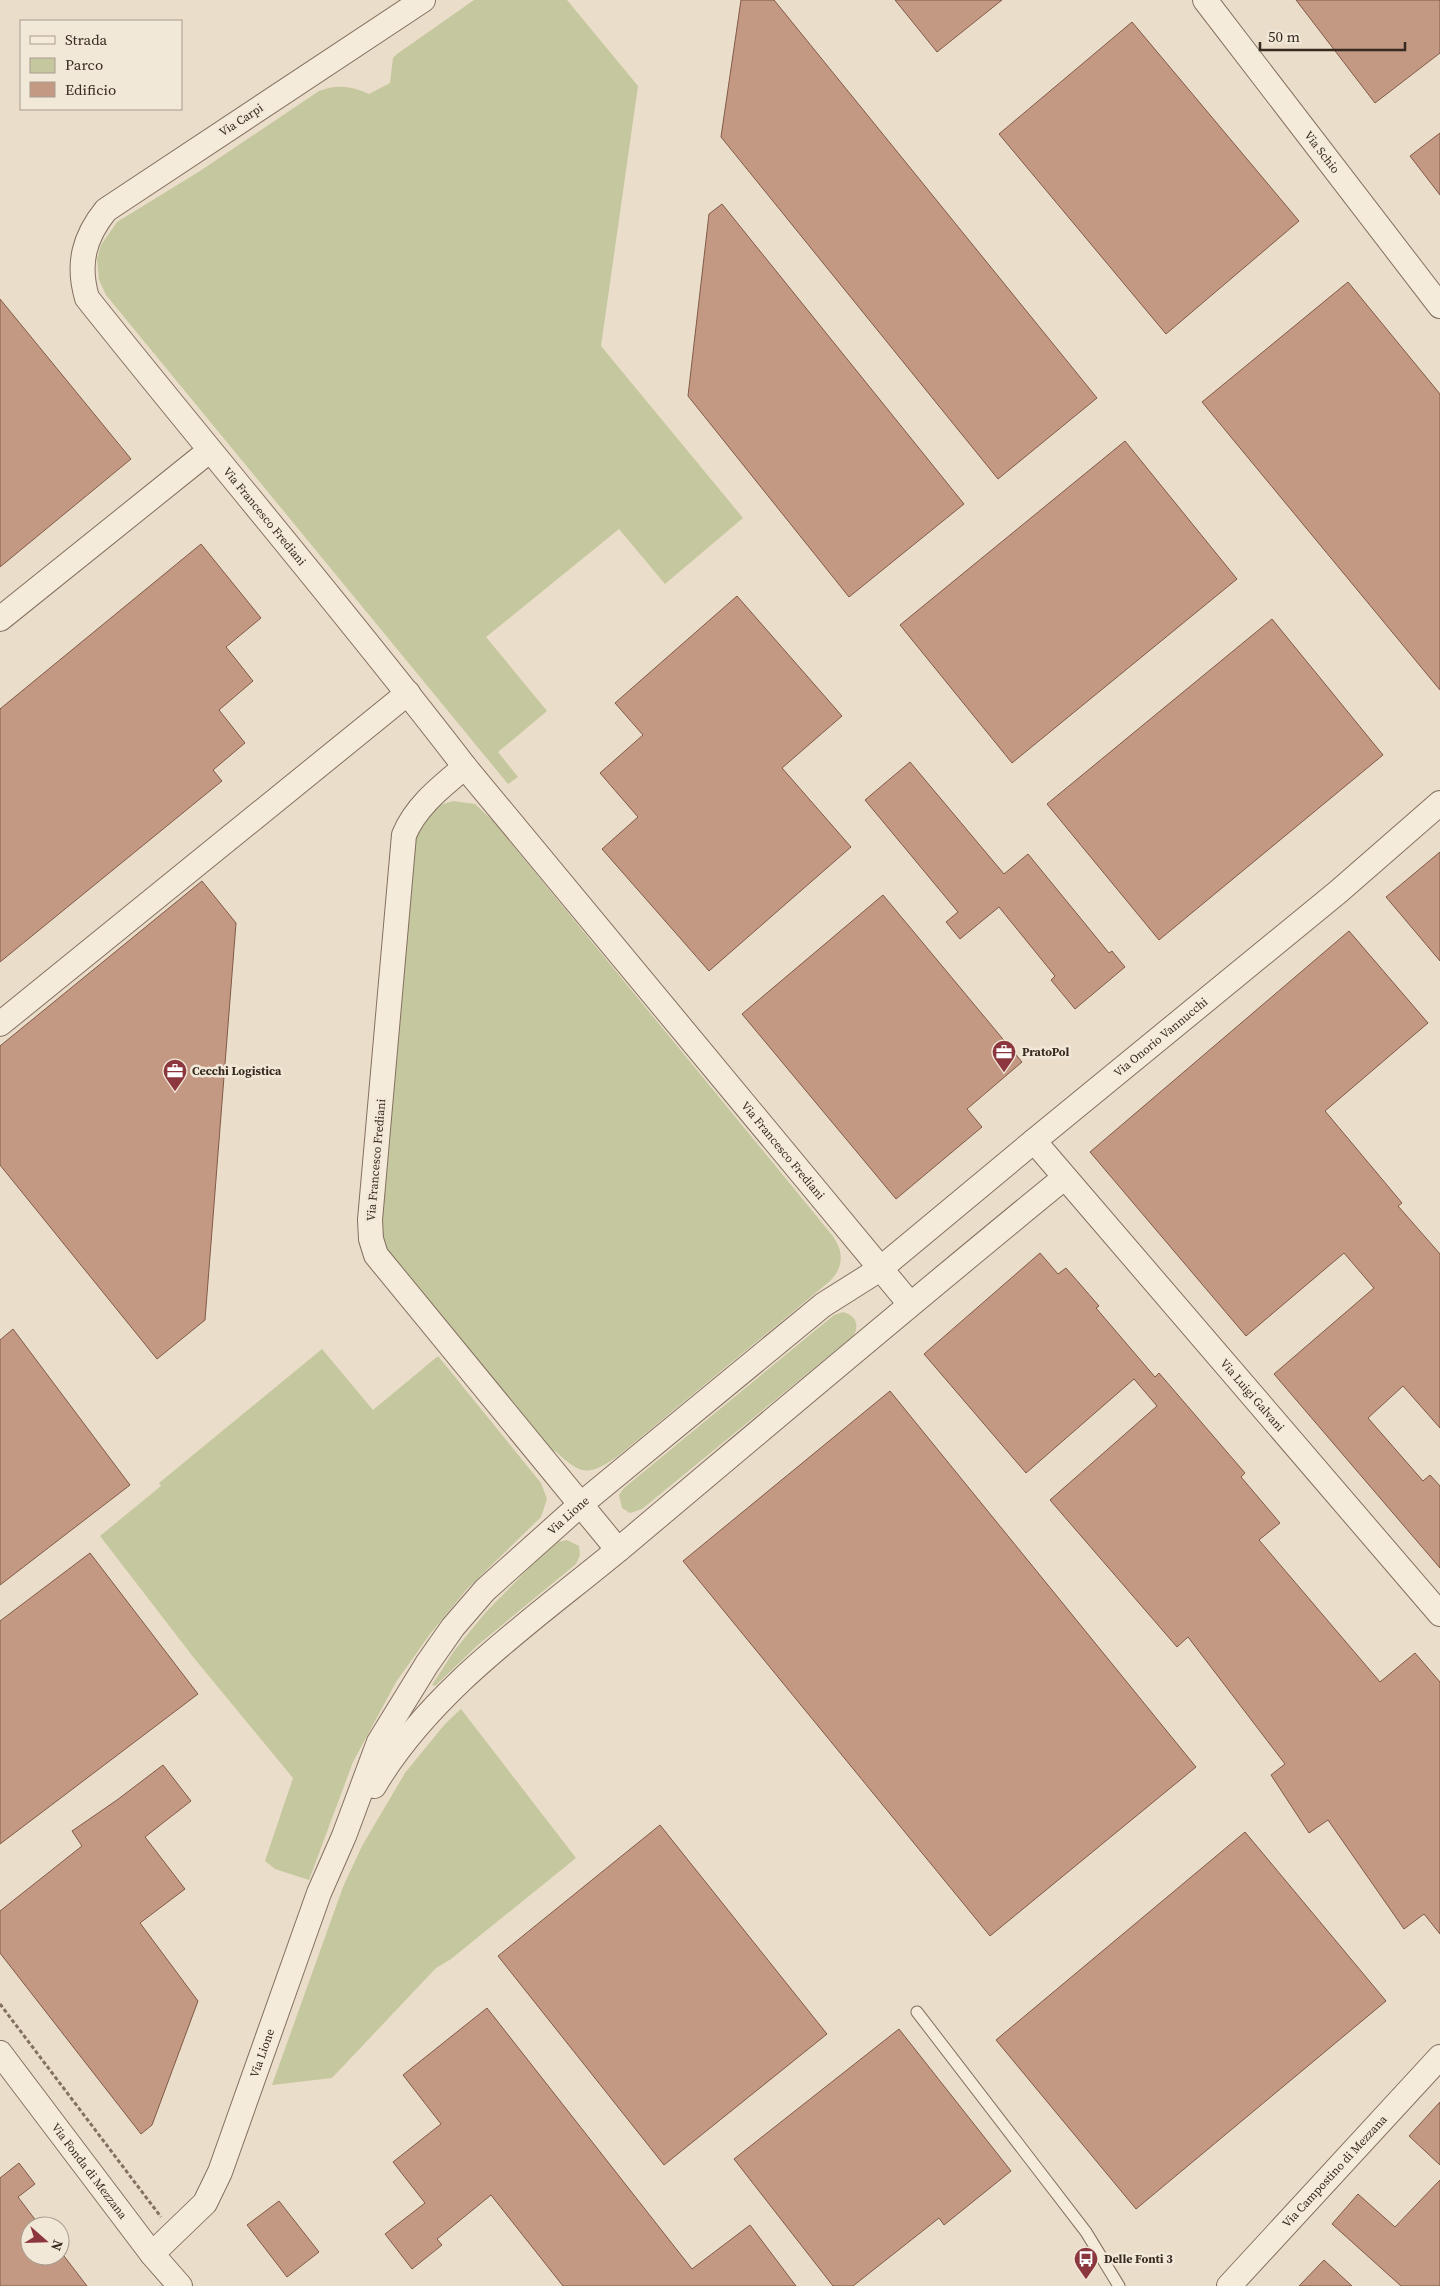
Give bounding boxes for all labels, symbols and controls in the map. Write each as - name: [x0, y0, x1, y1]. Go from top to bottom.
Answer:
- legend: [20, 20, 182, 110]
- scale bar: [1260, 20, 1405, 52]
- text: 50 m: [1268, 26, 1300, 47]
- text: Strada: [65, 29, 108, 50]
- text: Parco: [65, 54, 103, 75]
- text: Edificio: [65, 79, 116, 100]
- street label: Via Carpi: [216, 100, 266, 140]
- street label: Via Schio: [1301, 128, 1344, 177]
- street label: Via Francesco Frediani: [219, 464, 310, 569]
- street label: Via Onorio Vannucchi: [1110, 994, 1211, 1081]
- office icon: PratoPol: [991, 1039, 1017, 1073]
- place label: PratoPol: [1022, 1044, 1070, 1060]
- office icon: Cecchi Logistica: [162, 1058, 188, 1092]
- place label: Cecchi Logistica: [192, 1063, 282, 1079]
- street label: Via Francesco Frediani: [363, 1098, 389, 1222]
- street label: Via Francesco Frediani: [738, 1098, 828, 1203]
- street label: Via Luigi Galvani: [1217, 1356, 1288, 1435]
- street label: Via Lione: [544, 1493, 593, 1538]
- street label: Via Lione: [246, 2027, 278, 2080]
- street label: Via Campostino di Mezzana: [1279, 2111, 1391, 2231]
- street label: Via Fonda di Mezzana: [48, 2120, 131, 2223]
- north arrow: [20, 2216, 70, 2266]
- text: N: [46, 2237, 68, 2254]
- bus stop icon: Delle Fonti 3: [1073, 2246, 1099, 2280]
- place label: Delle Fonti 3: [1104, 2251, 1173, 2267]

